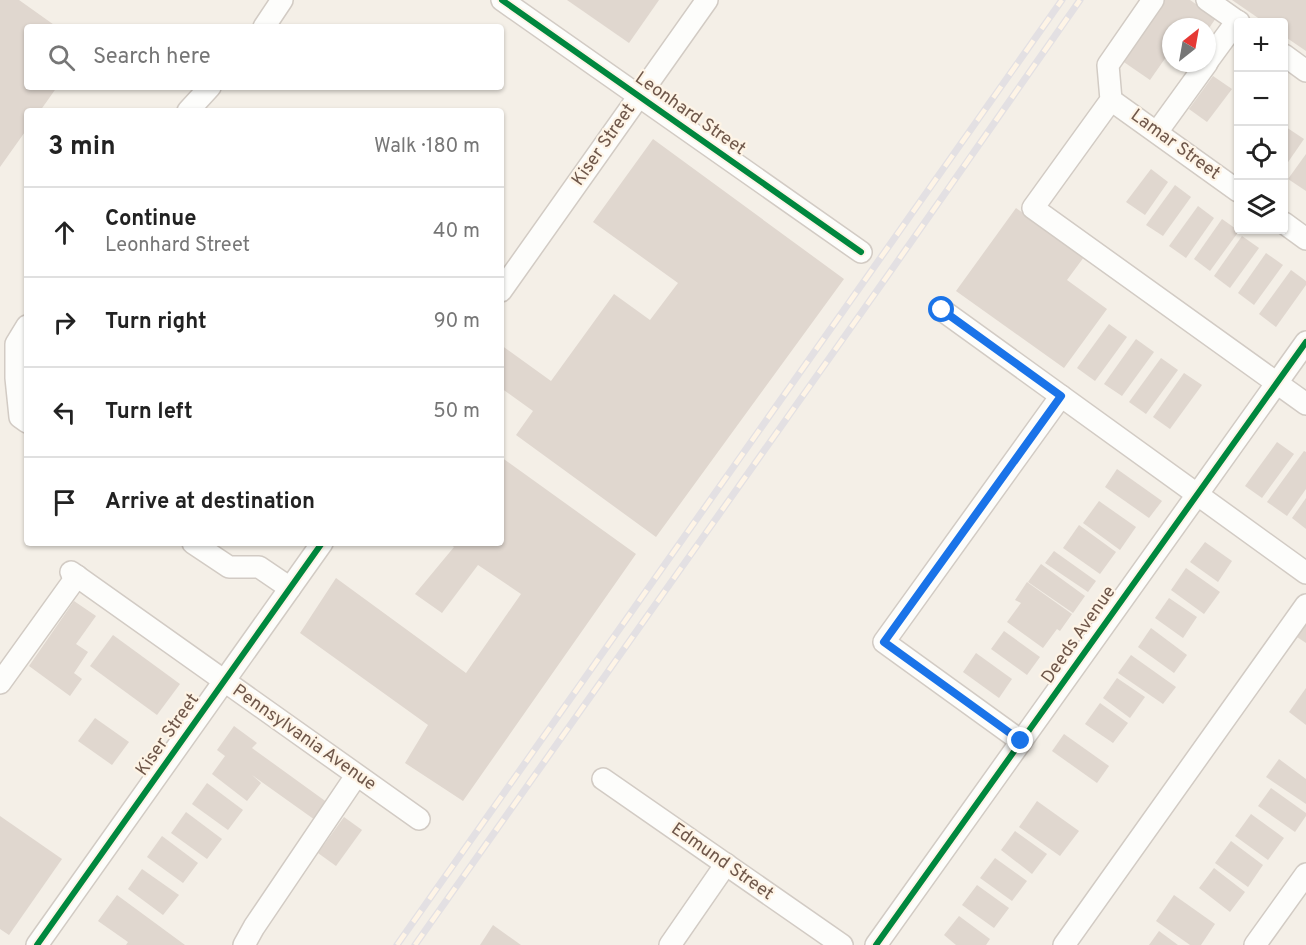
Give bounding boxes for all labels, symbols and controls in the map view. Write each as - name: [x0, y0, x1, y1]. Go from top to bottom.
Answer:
- north arrow: [1162, 18, 1216, 72]
- map controls: [1234, 18, 1288, 234]
- button: +: [1234, 18, 1288, 72]
- search box: [24, 24, 504, 90]
- icon: search: [45, 41, 78, 74]
- text: Search here: [93, 44, 211, 71]
- street label: Leonhard Street: [630, 67, 750, 161]
- button: −: [1234, 72, 1288, 126]
- street label: Kiser Street: [567, 99, 641, 191]
- street label: Lamar Street: [1126, 105, 1224, 185]
- button: locate: [1234, 126, 1288, 180]
- text: 3 min: [48, 131, 116, 164]
- text: Walk · 180 m: [374, 134, 480, 160]
- button: layers: [1234, 180, 1288, 234]
- text: Continue: [105, 206, 196, 233]
- icon: ahead: [48, 216, 81, 249]
- text: 40 m: [433, 219, 480, 245]
- text: Leonhard Street: [105, 233, 250, 259]
- route start: [928, 296, 954, 322]
- icon: right: [48, 306, 81, 339]
- text: Turn right: [105, 309, 207, 336]
- text: 90 m: [434, 309, 480, 335]
- icon: left: [48, 396, 81, 429]
- text: Turn left: [105, 399, 193, 426]
- text: 50 m: [433, 399, 480, 425]
- icon: arrive: [48, 486, 81, 519]
- text: Arrive at destination: [105, 489, 315, 516]
- street label: Deeds Avenue: [1037, 582, 1121, 688]
- street label: Pennsylvania Avenue: [228, 680, 380, 796]
- street label: Kiser Street: [131, 689, 205, 781]
- route end: [1007, 727, 1033, 753]
- street label: Edmund Street: [666, 818, 778, 906]

